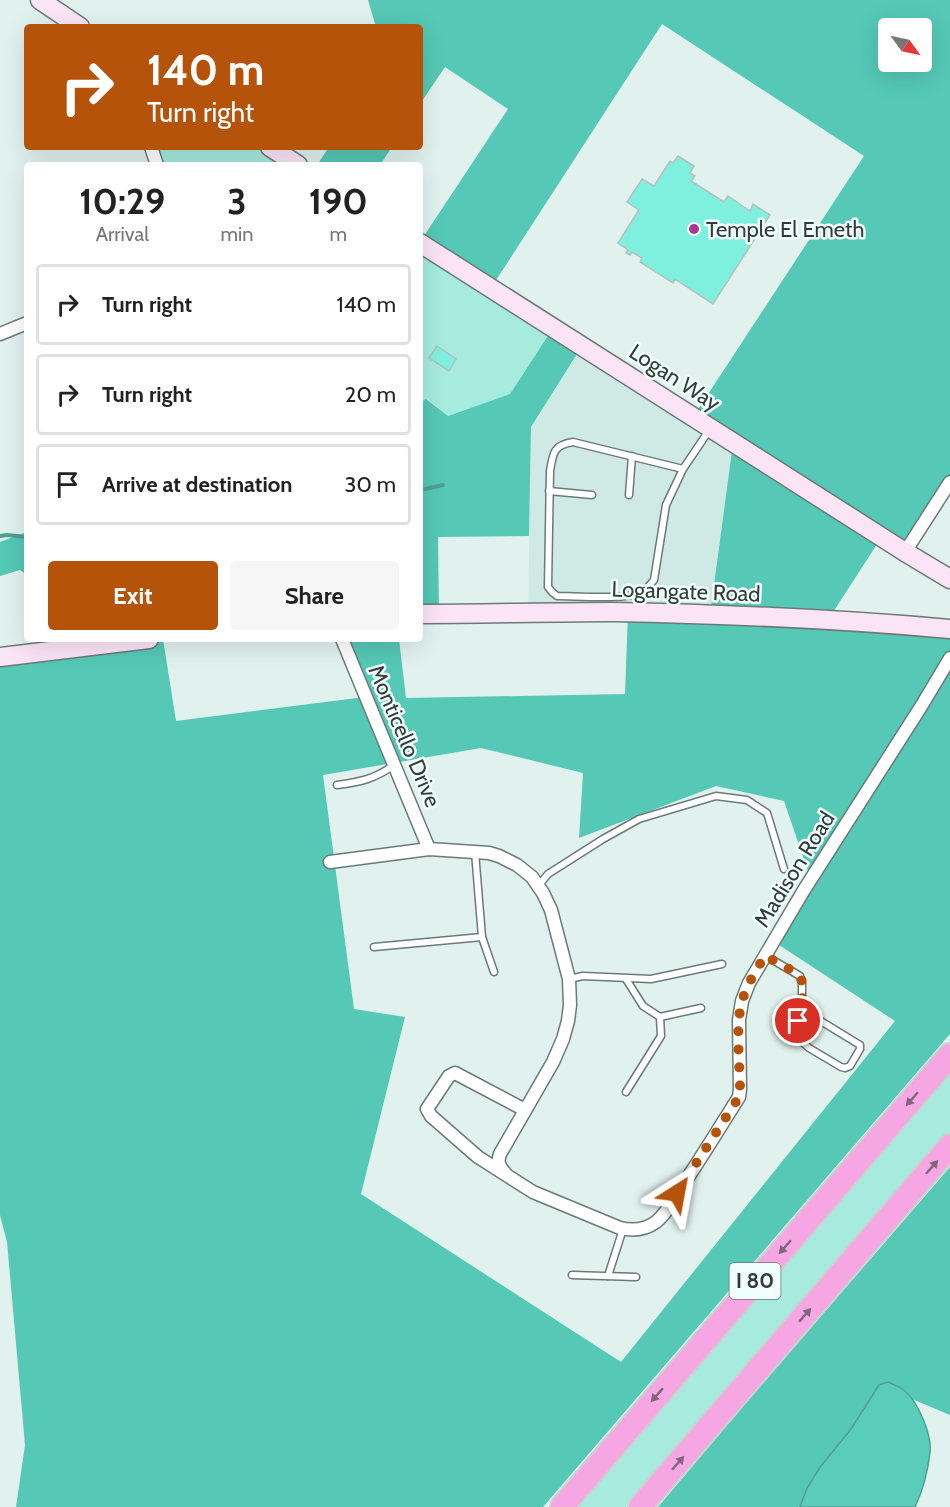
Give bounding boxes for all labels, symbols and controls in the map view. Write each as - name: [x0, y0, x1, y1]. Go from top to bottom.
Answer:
- north arrow: [878, 18, 932, 72]
- map controls: [878, 18, 932, 72]
- text: 140 m: [147, 44, 264, 96]
- icon: right: [48, 48, 126, 126]
- text: Turn right: [147, 96, 254, 129]
- text: 10:29: [79, 179, 165, 223]
- text: 3: [227, 179, 247, 223]
- text: 190: [309, 179, 368, 223]
- place label: Temple El Emeth: [706, 216, 864, 243]
- text: Arrival: [96, 222, 149, 246]
- text: min: [221, 222, 254, 246]
- text: m: [329, 222, 347, 246]
- marker: Temple El Emeth: [687, 222, 701, 236]
- icon: right: [51, 288, 84, 321]
- text: Turn right: [102, 291, 192, 318]
- text: 140 m: [337, 291, 396, 318]
- street label: Logan Way: [624, 338, 725, 417]
- icon: right: [51, 378, 84, 411]
- text: Turn right: [102, 381, 192, 408]
- text: 20 m: [345, 381, 396, 408]
- icon: arrive: [51, 468, 84, 501]
- text: Arrive at destination: [102, 471, 292, 498]
- text: 30 m: [344, 471, 396, 498]
- button: Exit: [48, 561, 218, 630]
- button: Share: [230, 561, 399, 630]
- street label: Logangate Road: [611, 575, 761, 608]
- street label: Monticello Drive: [362, 661, 447, 811]
- street label: Madison Road: [748, 806, 841, 932]
- pin: [772, 995, 823, 1046]
- icon: arrive: [781, 1004, 814, 1037]
- one-way arrow: [906, 1091, 919, 1106]
- one-way arrow: [925, 1160, 938, 1175]
- position arrow: [645, 1161, 709, 1225]
- one-way arrow: [778, 1239, 791, 1255]
- road number: I 80: [730, 1263, 780, 1299]
- one-way arrow: [798, 1308, 811, 1323]
- one-way arrow: [651, 1387, 664, 1402]
- one-way arrow: [671, 1456, 684, 1471]

